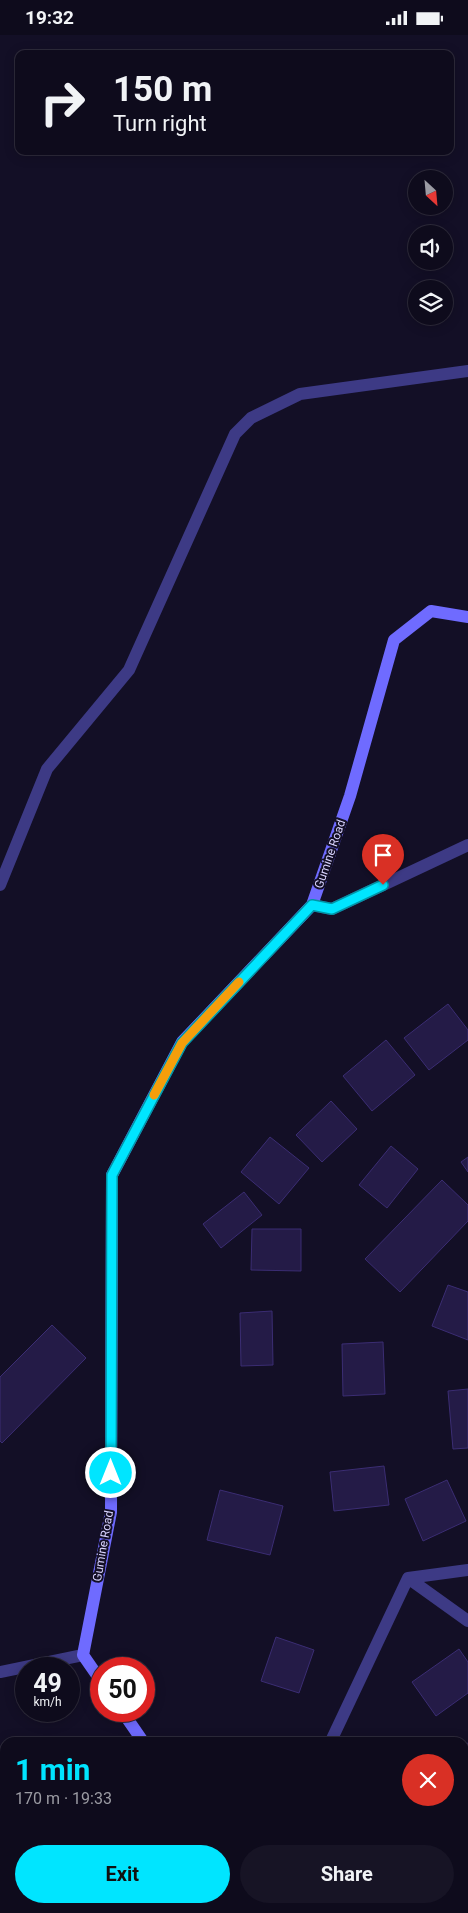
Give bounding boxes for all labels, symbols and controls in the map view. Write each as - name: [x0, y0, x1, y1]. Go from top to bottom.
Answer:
- text: 19:32: [25, 6, 74, 29]
- text: 150 m: [113, 69, 212, 110]
- icon: right: [30, 70, 95, 135]
- text: Turn right: [113, 111, 207, 136]
- north arrow: [408, 170, 452, 215]
- map controls: [408, 170, 453, 325]
- button: sound: [408, 225, 453, 270]
- button: layers: [408, 280, 453, 325]
- street label: Gumine Road: [312, 818, 348, 890]
- pin: [362, 834, 404, 885]
- icon: arrive: [369, 841, 397, 869]
- position arrow: [84, 1446, 136, 1498]
- street label: Gumine Road: [90, 1509, 116, 1583]
- speed limit sign: 50: [90, 1657, 155, 1722]
- text: 49: [33, 1669, 62, 1698]
- text: km/h: [33, 1695, 62, 1709]
- text: 1 min: [15, 1752, 90, 1787]
- button: close: [402, 1754, 454, 1806]
- text: 170 m · 19:33: [15, 1789, 112, 1808]
- button: Exit: [15, 1845, 230, 1903]
- button: Share: [240, 1845, 454, 1903]

